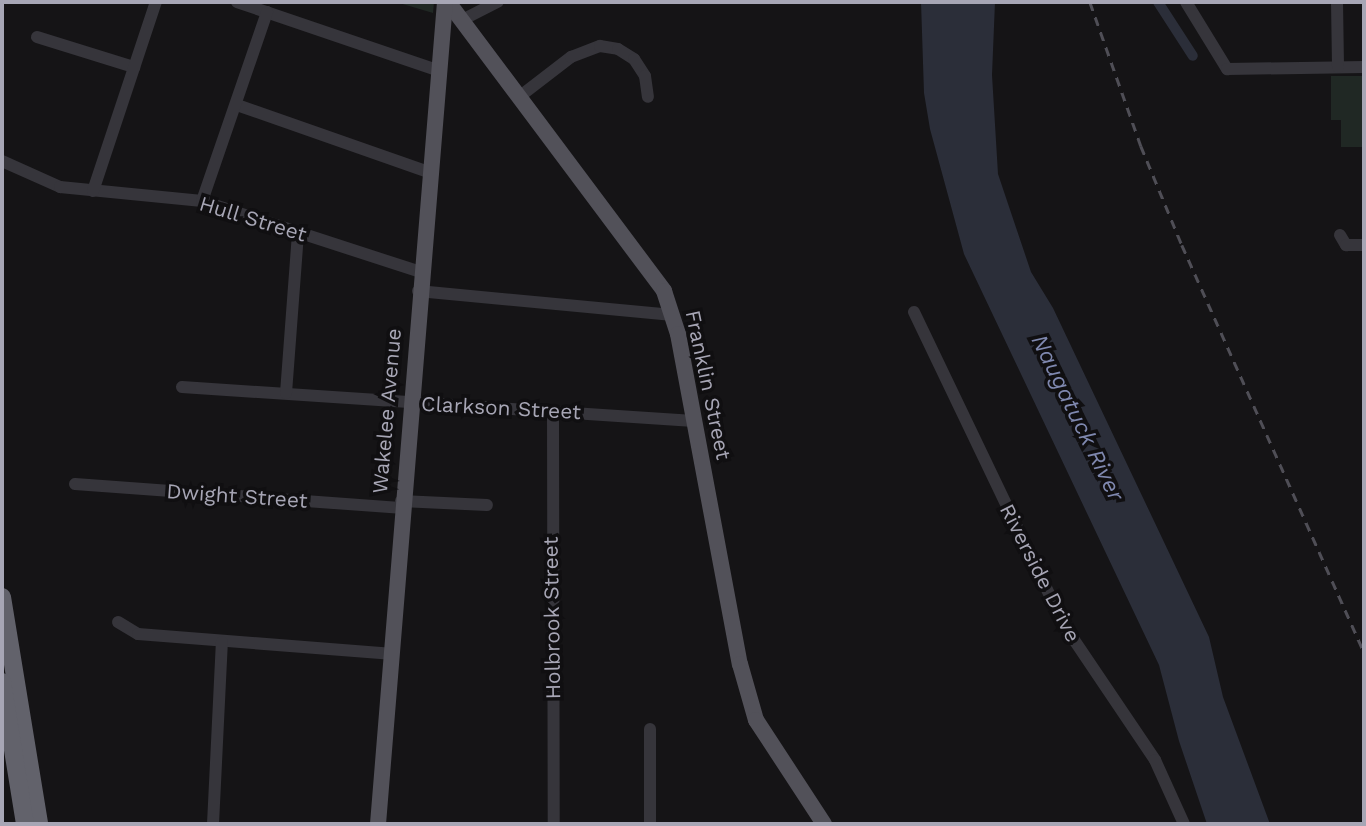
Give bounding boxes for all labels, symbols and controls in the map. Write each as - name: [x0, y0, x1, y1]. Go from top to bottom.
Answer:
- street label: Hull Street: [196, 191, 310, 247]
- street label: Franklin Street: [680, 308, 736, 462]
- street label: Wakelee Avenue: [367, 327, 407, 495]
- water label: Naugatuck River: [1025, 330, 1129, 506]
- street label: Clarkson Street: [420, 391, 582, 425]
- street label: Dwight Street: [166, 479, 308, 513]
- street label: Riverside Drive: [994, 500, 1086, 646]
- street label: Holbrook Street: [538, 536, 566, 700]

